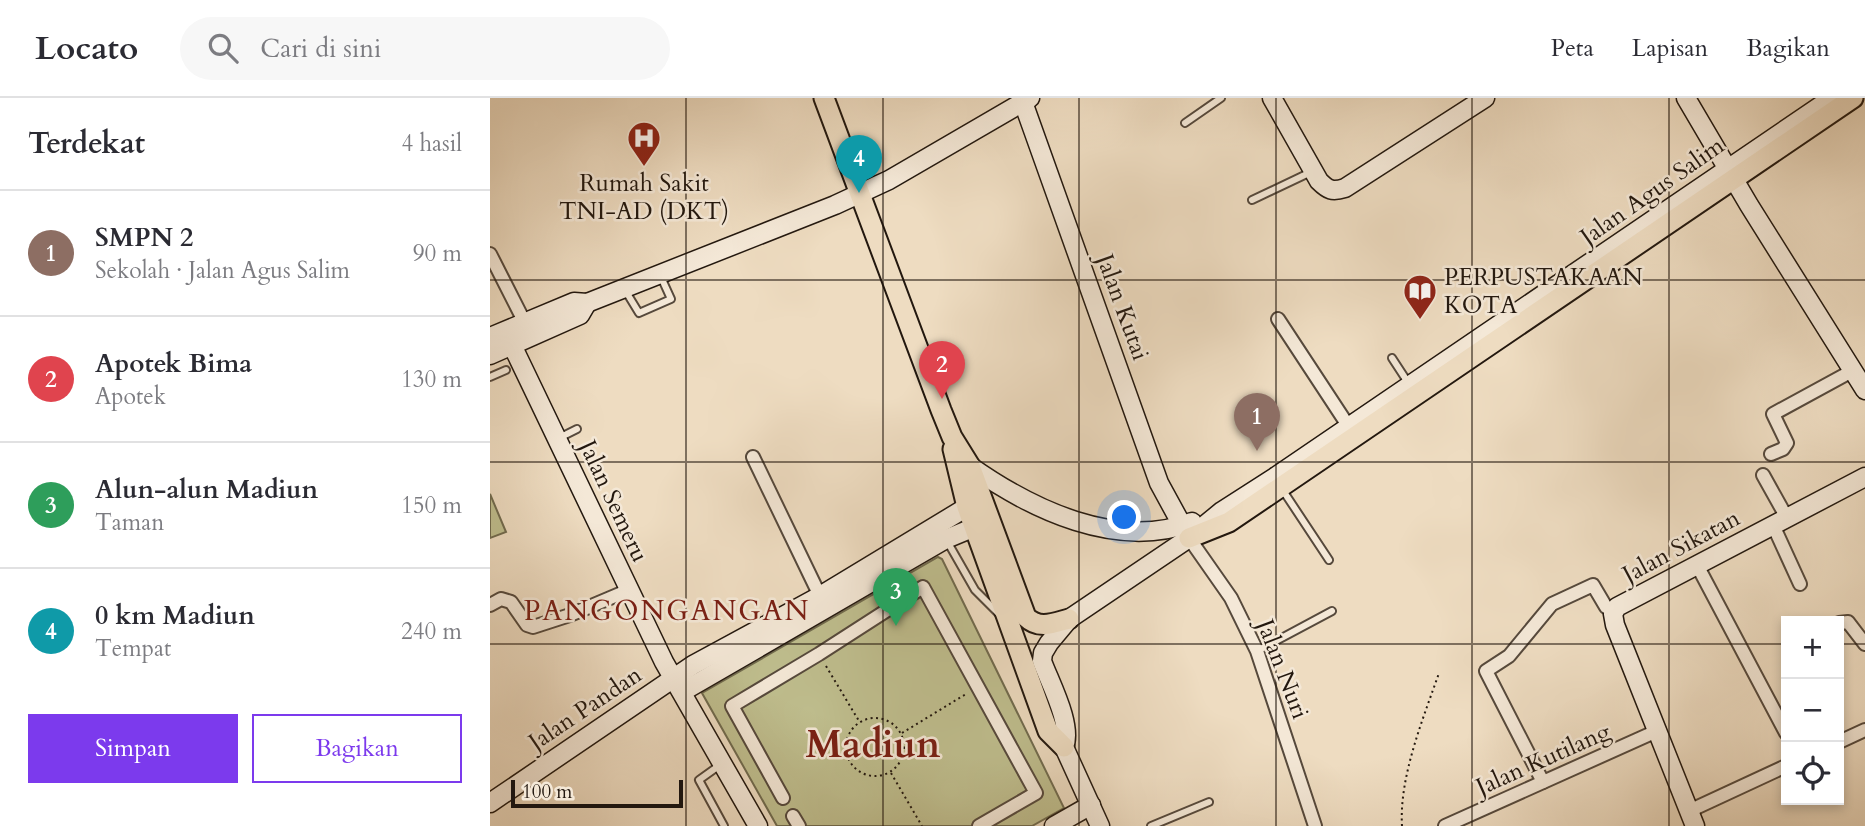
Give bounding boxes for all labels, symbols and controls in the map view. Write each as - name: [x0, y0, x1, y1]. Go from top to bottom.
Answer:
- search box: [180, 17, 670, 80]
- text: Locato: [35, 26, 138, 71]
- icon: search: [204, 29, 242, 67]
- text: Cari di sini: [260, 31, 381, 66]
- text: Peta: [1551, 32, 1594, 65]
- text: Lapisan: [1632, 32, 1708, 65]
- text: Bagikan: [1746, 32, 1830, 65]
- hospital icon: Rumah Sakit TNI-AD (DKT): [625, 119, 663, 168]
- text: Terdekat: [28, 123, 145, 164]
- text: 4 hasil: [401, 128, 462, 159]
- street label: Jalan Agus Salim: [1571, 129, 1731, 255]
- pin: 4: [836, 135, 882, 193]
- place label: Rumah Sakit TNI-AD (DKT): [559, 167, 729, 228]
- text: SMPN 2: [95, 220, 193, 255]
- text: 1: [45, 238, 57, 269]
- text: 90 m: [413, 238, 462, 269]
- street label: Jalan Kutai: [1087, 247, 1157, 365]
- text: Sekolah · Jalan Agus Salim: [95, 255, 350, 286]
- place label: PERPUSTAKAAN KOTA: [1444, 261, 1643, 322]
- library icon: PERPUSTAKAAN KOTA: [1401, 272, 1439, 321]
- pin: 2: [919, 341, 965, 399]
- text: Apotek Bima: [95, 346, 252, 381]
- text: 2: [45, 364, 57, 395]
- text: 130 m: [401, 364, 462, 395]
- text: Apotek: [95, 381, 166, 412]
- pin: 1: [1234, 393, 1280, 451]
- street label: Jalan Semeru: [570, 432, 656, 568]
- text: Alun-alun Madiun: [95, 472, 318, 507]
- text: 3: [45, 490, 57, 521]
- text: 150 m: [401, 490, 462, 521]
- your location: [1107, 500, 1141, 534]
- street label: Jalan Sikatan: [1614, 502, 1746, 593]
- text: Taman: [95, 507, 164, 538]
- pin: 3: [873, 568, 919, 626]
- district label: PANGONGANGAN: [524, 592, 810, 630]
- text: 0 km Madiun: [95, 598, 255, 633]
- street label: Jalan Nuri: [1247, 612, 1317, 724]
- text: 4: [45, 616, 57, 647]
- text: 240 m: [401, 616, 462, 647]
- map controls: [1781, 616, 1844, 805]
- button: +: [1781, 616, 1844, 679]
- text: Tempat: [95, 633, 171, 664]
- street label: Jalan Pandan: [520, 658, 649, 760]
- button: −: [1781, 679, 1844, 742]
- button: Simpan: [28, 714, 238, 783]
- button: Bagikan: [252, 714, 462, 783]
- street label: Jalan Kutilang: [1468, 715, 1616, 805]
- district label: Madiun: [805, 719, 941, 771]
- button: locate: [1781, 742, 1844, 805]
- scale bar: [511, 777, 682, 809]
- text: 100 m: [522, 779, 572, 805]

